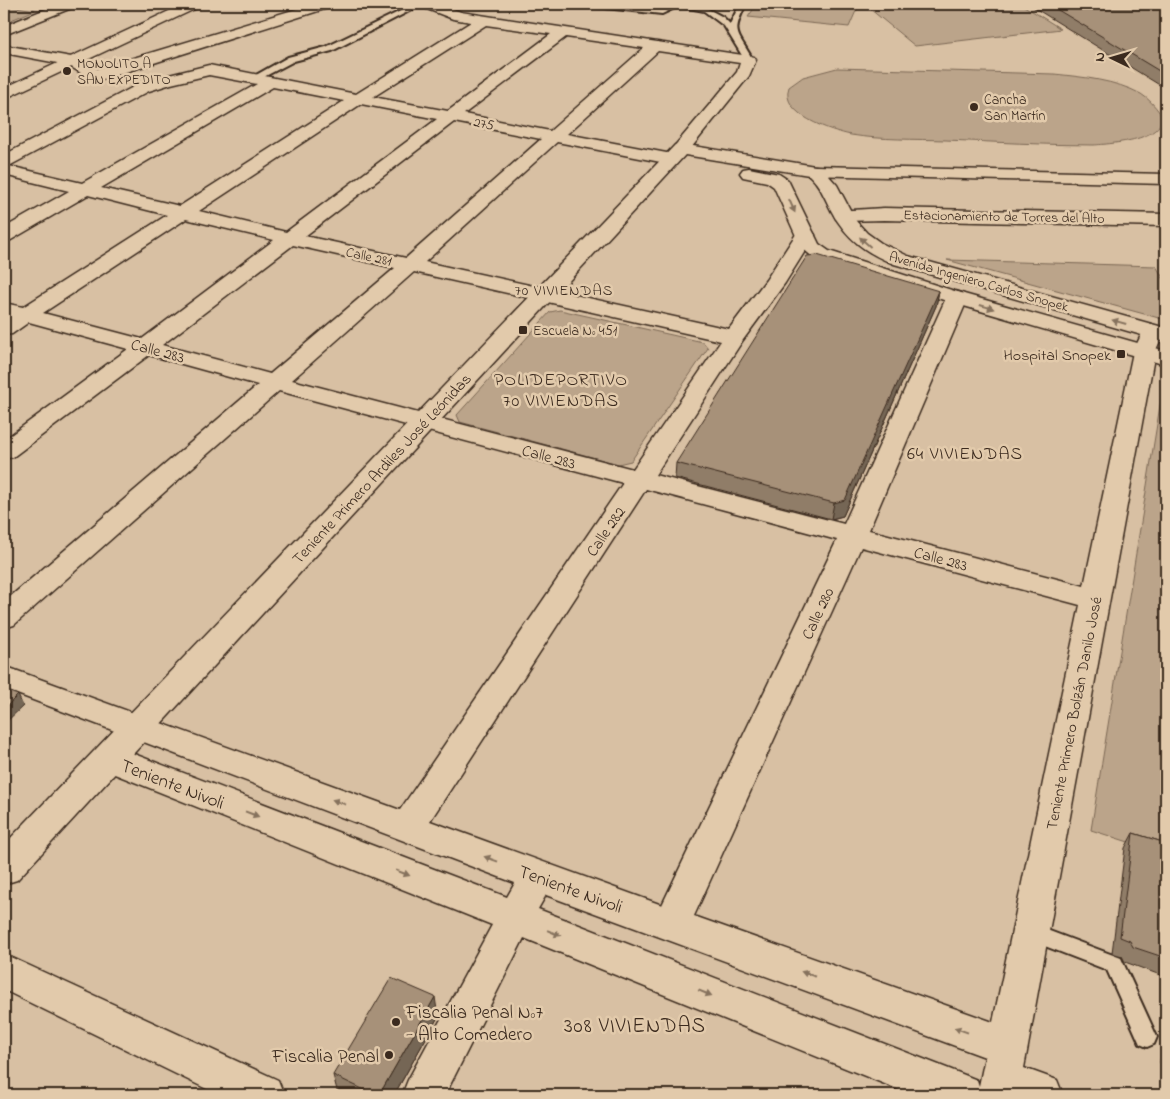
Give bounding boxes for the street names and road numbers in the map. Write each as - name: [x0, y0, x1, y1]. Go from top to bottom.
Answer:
- street label: 275: [472, 112, 496, 137]
- street label: Estacionamiento de Torres del Alto: [903, 205, 1105, 230]
- street label: Calle 281: [344, 242, 394, 273]
- street label: Avenida Ingeniero Carlos Snopek: [886, 247, 1072, 319]
- street label: Calle 283: [128, 333, 187, 371]
- street label: Teniente Primero Ardiles José Leónidas: [287, 368, 478, 570]
- street label: Calle 283: [519, 439, 578, 477]
- street label: Calle 282: [581, 502, 632, 562]
- street label: Calle 283: [911, 541, 970, 579]
- street label: Calle 280: [796, 584, 841, 644]
- street label: Teniente Primero Bolzán Danilo José: [1041, 594, 1110, 832]
- street label: Teniente Nivoli: [116, 753, 228, 818]
- street label: Teniente Nivoli: [514, 859, 626, 922]

